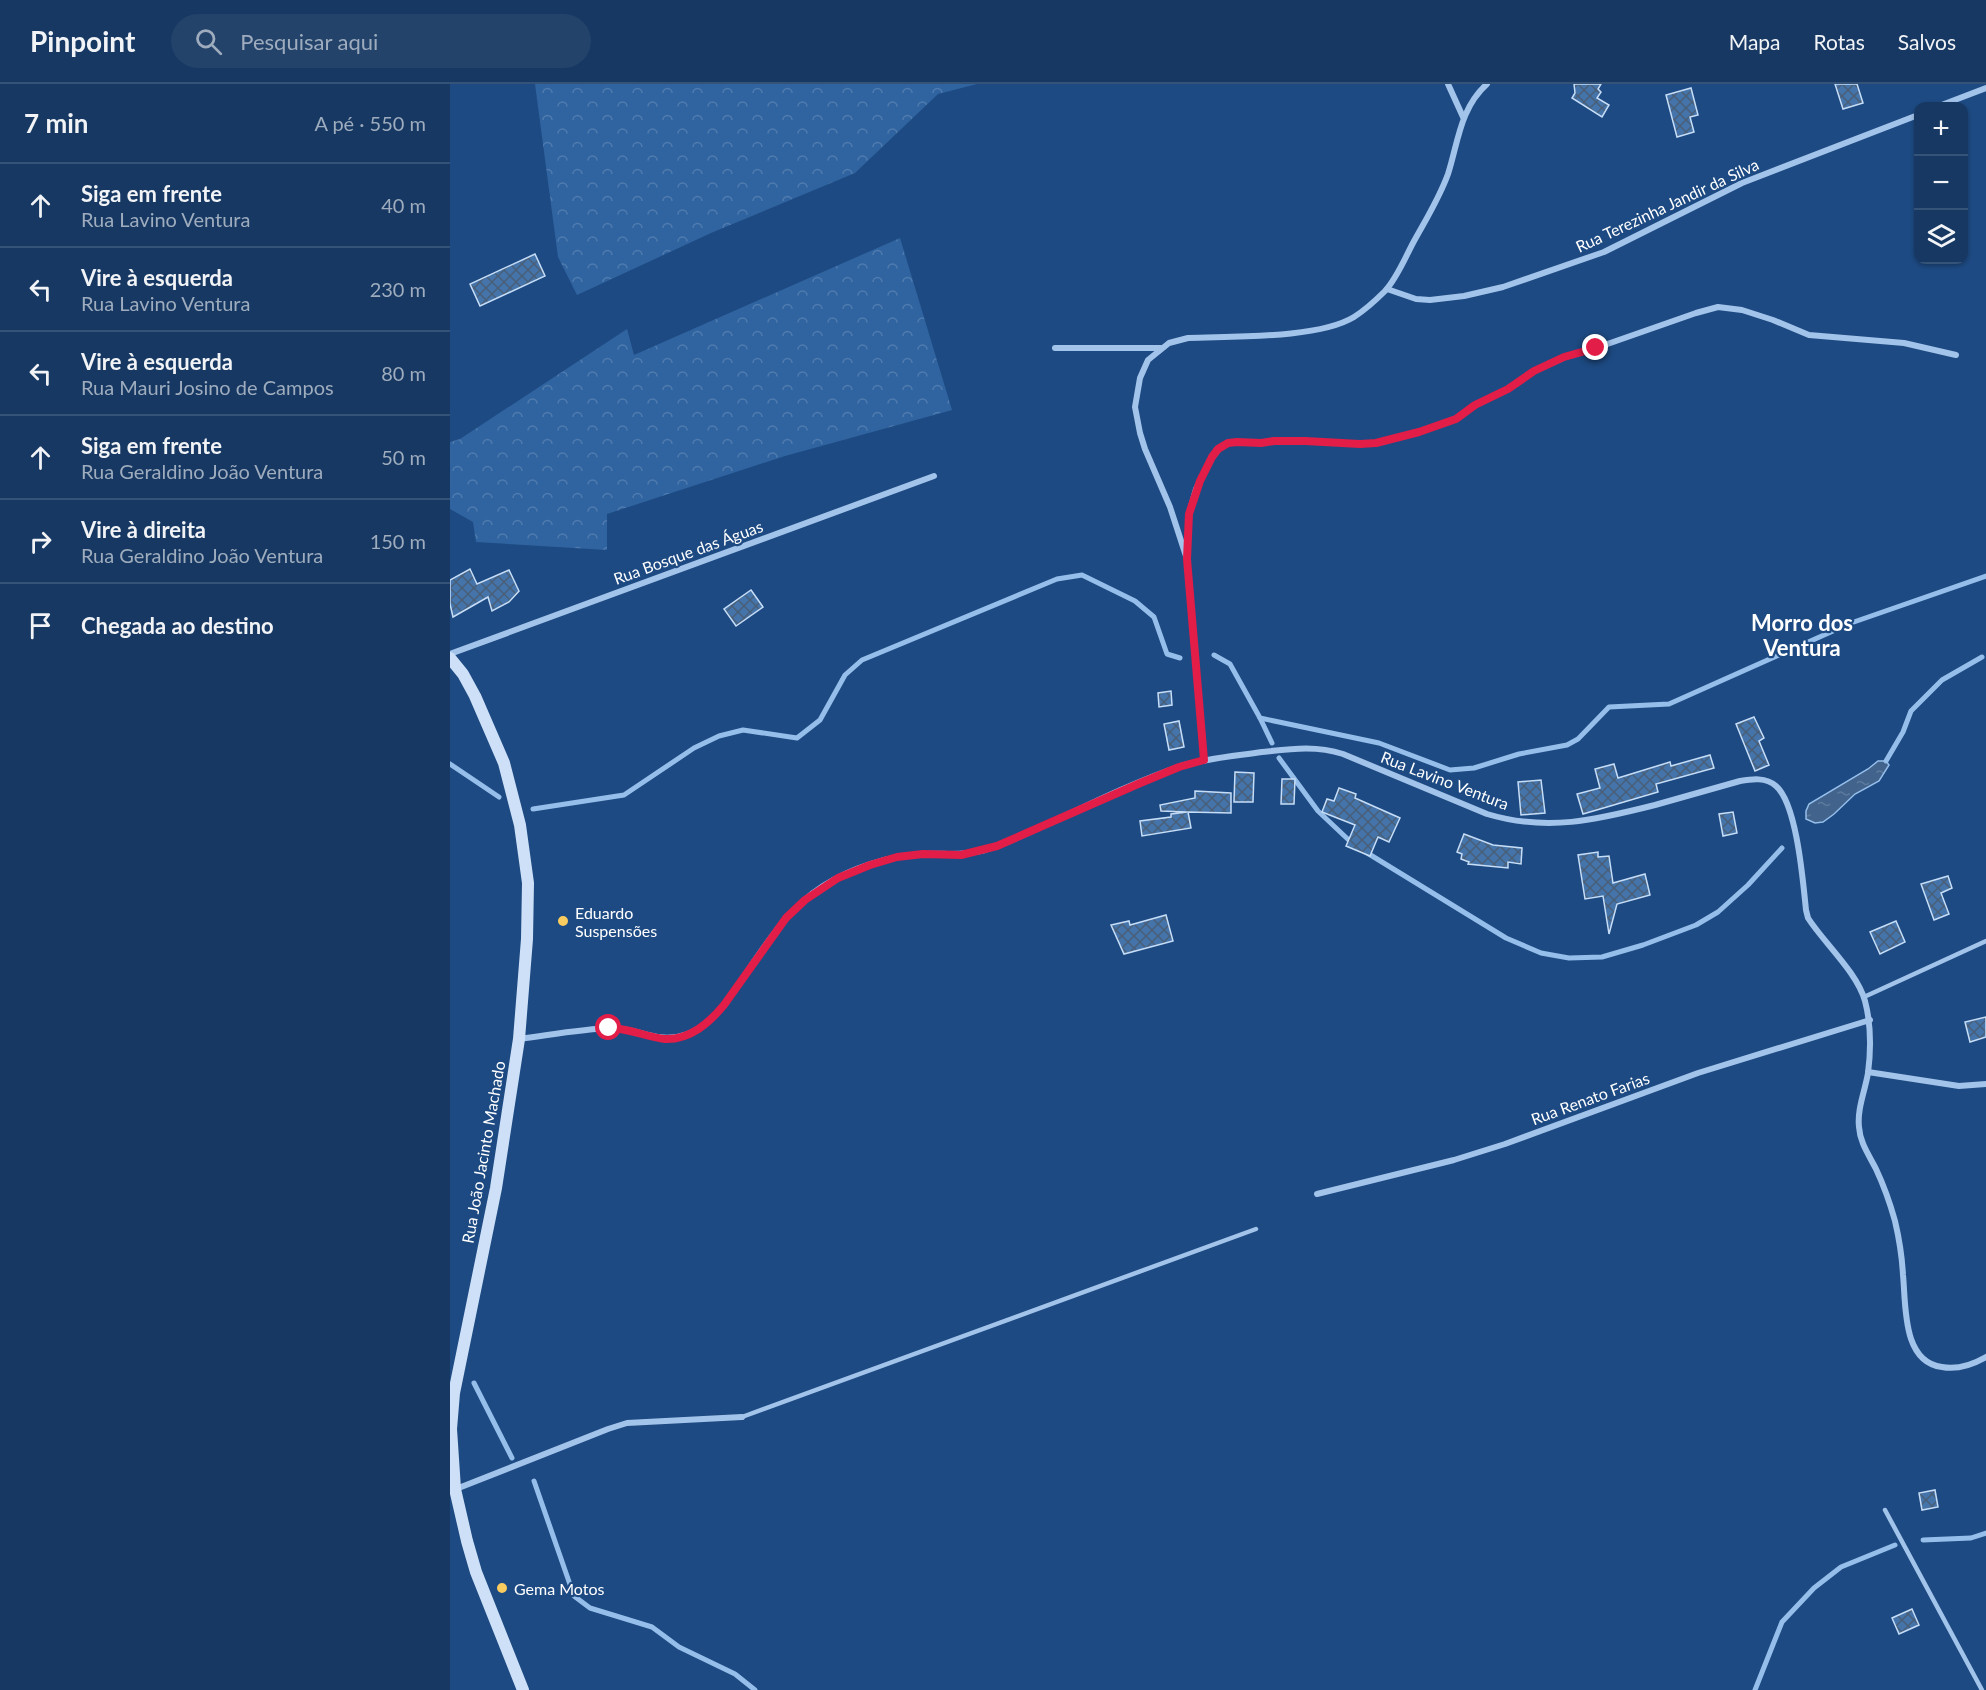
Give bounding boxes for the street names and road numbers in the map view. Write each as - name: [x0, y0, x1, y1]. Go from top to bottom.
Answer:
- street label: Rua Terezinha Jandir da Silva: [1573, 154, 1761, 256]
- street label: Rua Bosque das Águas: [611, 516, 765, 588]
- street label: Rua Lavino Ventura: [1378, 747, 1512, 813]
- street label: Rua João Jacinto Machado: [458, 1059, 508, 1245]
- street label: Rua Renato Farias: [1528, 1068, 1652, 1128]

